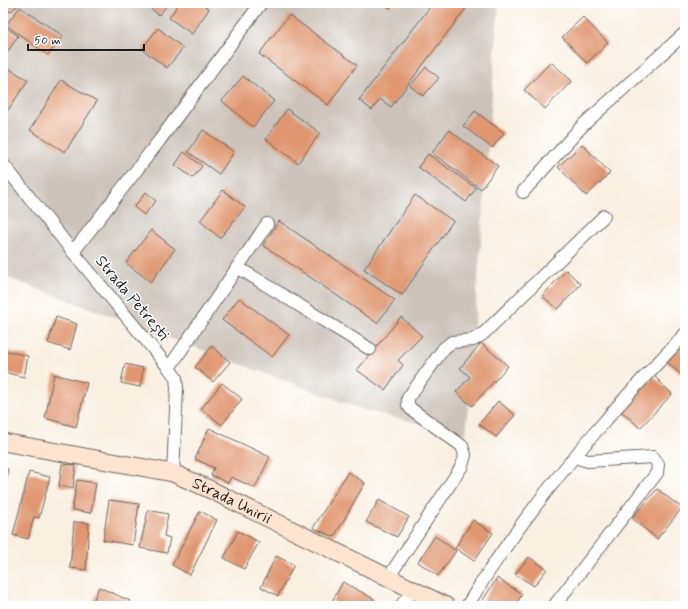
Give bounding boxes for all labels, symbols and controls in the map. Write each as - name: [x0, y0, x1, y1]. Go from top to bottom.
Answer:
- scale bar: [28, 26, 144, 52]
- text: 50 m: [34, 33, 61, 49]
- street label: Strada Petrești: [90, 251, 174, 345]
- street label: Strada Unirii: [189, 472, 276, 529]

